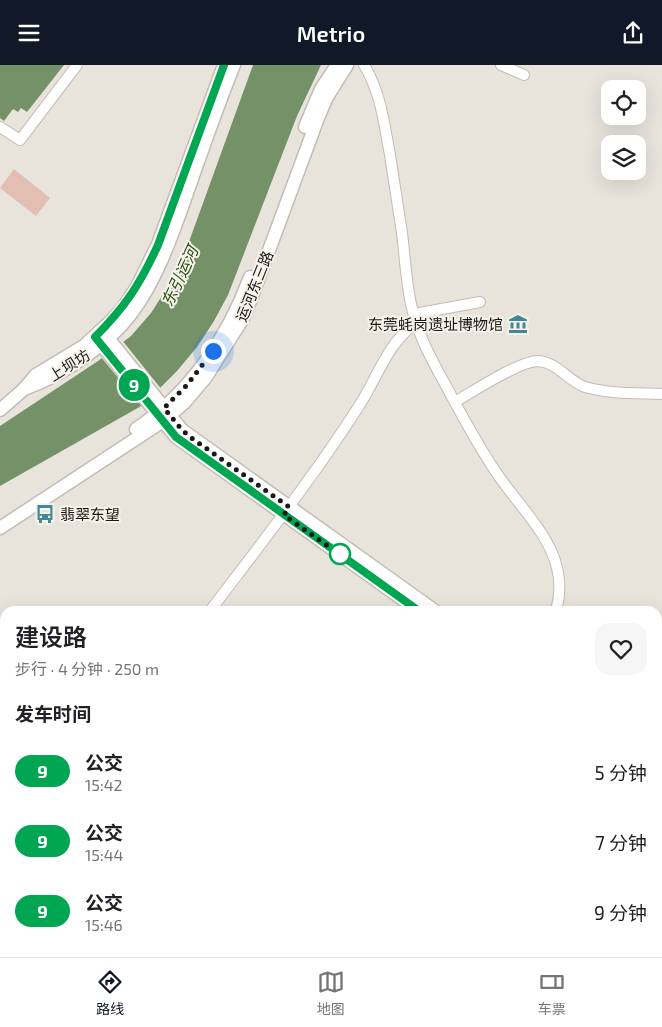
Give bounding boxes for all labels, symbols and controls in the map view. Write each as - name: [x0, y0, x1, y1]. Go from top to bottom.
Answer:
- icon: menu: [15, 19, 43, 47]
- icon: share: [619, 19, 647, 47]
- text: Metrio: [297, 20, 365, 46]
- map controls: [601, 80, 646, 180]
- button: locate: [601, 80, 646, 125]
- button: layers: [601, 135, 646, 180]
- water label: 东引运河: [157, 240, 202, 309]
- street label: 运河东三路: [232, 248, 276, 324]
- museum icon: 东莞蚝岗遗址博物馆: [507, 313, 529, 335]
- place label: 东莞蚝岗遗址博物馆: [368, 315, 503, 333]
- your location: [201, 339, 226, 364]
- street label: 上坝坊: [45, 345, 93, 385]
- line badge: 9: [118, 369, 150, 401]
- text: 9: [129, 374, 139, 396]
- bus stop icon: 翡翠东望: [34, 503, 56, 525]
- place label: 翡翠东望: [60, 505, 120, 523]
- unlabelled marker: [329, 543, 351, 565]
- text: 建设路: [15, 622, 87, 651]
- button: heart: [595, 623, 647, 675]
- text: 步行 · 4 分钟 · 250 m: [15, 659, 159, 678]
- text: 发车时间: [15, 702, 91, 725]
- text: 公交: [85, 751, 123, 774]
- text: 9: [37, 760, 48, 782]
- text: 5 分钟: [595, 761, 647, 784]
- text: 15:42: [85, 775, 123, 794]
- text: 公交: [85, 821, 123, 844]
- text: 9: [37, 830, 48, 852]
- text: 7 分钟: [595, 831, 647, 854]
- text: 15:44: [85, 845, 123, 864]
- text: 公交: [85, 891, 123, 914]
- text: 9: [37, 900, 48, 922]
- text: 9 分钟: [594, 901, 647, 924]
- text: 15:46: [85, 915, 123, 934]
- tab: 路线: [96, 968, 124, 1018]
- tab: 地图: [317, 968, 345, 1018]
- tab: 车票: [538, 968, 566, 1018]

